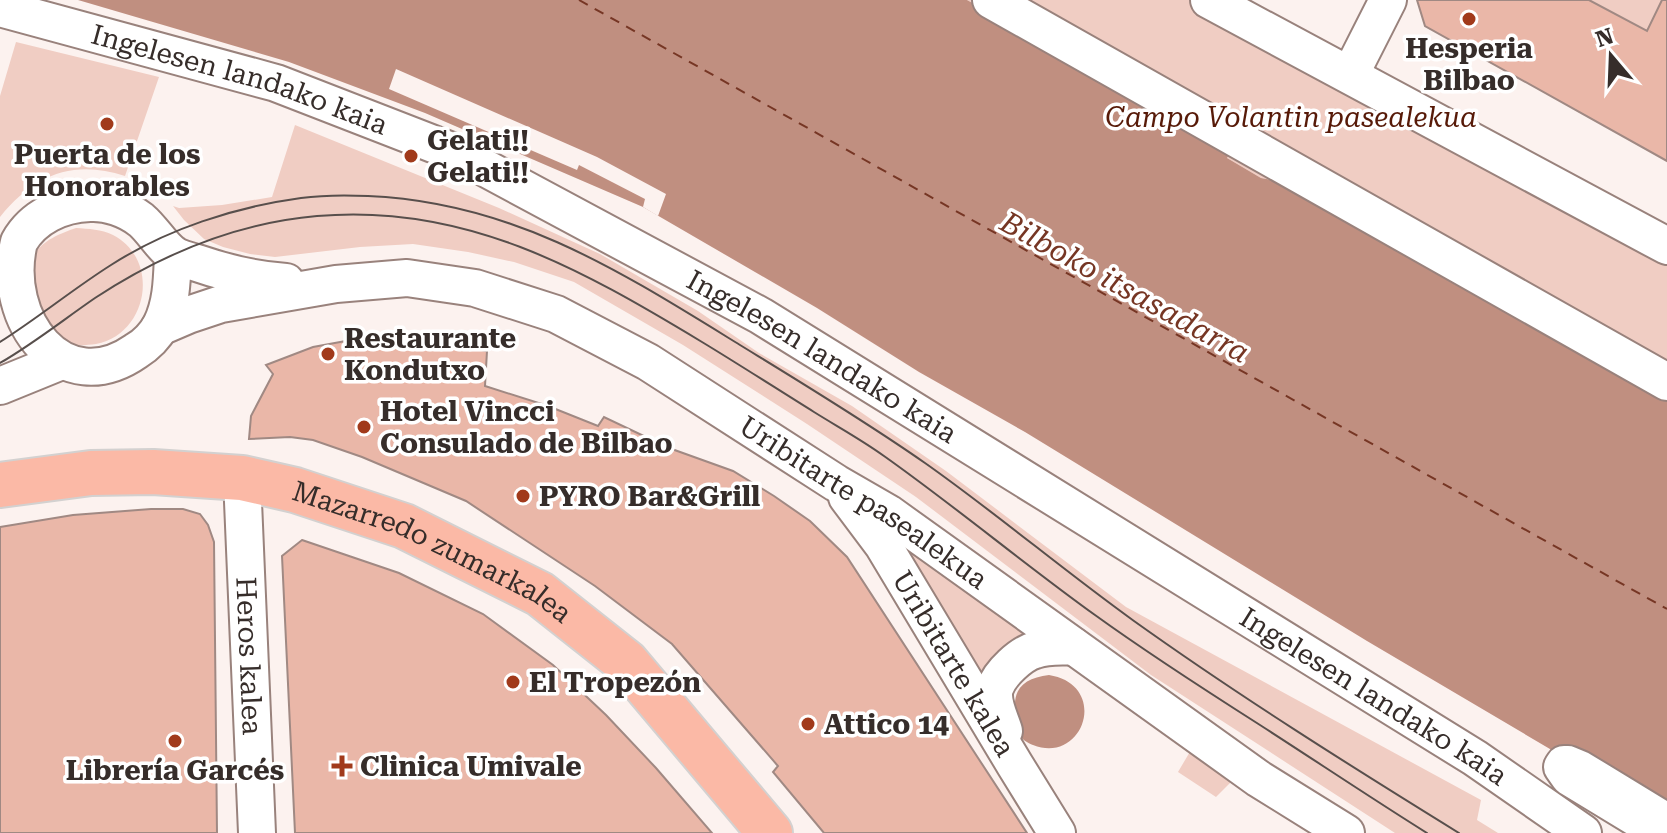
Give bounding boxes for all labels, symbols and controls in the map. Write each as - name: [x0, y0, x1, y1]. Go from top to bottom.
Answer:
- marker: Hesperia Bilbao: [1460, 10, 1478, 28]
- north arrow: [1571, 16, 1651, 96]
- street label: Ingelesen landako kaia: [88, 17, 392, 141]
- text: N: [1593, 23, 1617, 52]
- place label: Hesperia Bilbao: [1405, 32, 1533, 97]
- park label: Campo Volantin pasealekua: [1105, 101, 1477, 134]
- marker: Puerta de los Honorables: [98, 115, 116, 133]
- place label: Gelati!! Gelati!!: [427, 124, 529, 189]
- place label: Puerta de los Honorables: [14, 138, 200, 203]
- marker: Gelati!! Gelati!!: [402, 147, 420, 165]
- water label: Bilboko itsasadarra: [994, 204, 1255, 370]
- street label: Ingelesen landako kaia: [681, 263, 963, 450]
- place label: Restaurante Kondutxo: [344, 322, 516, 387]
- marker: Restaurante Kondutxo: [319, 345, 337, 363]
- place label: Hotel Vincci Consulado de Bilbao: [380, 395, 673, 460]
- street label: Uribitarte pasealekua: [733, 409, 994, 596]
- marker: Hotel Vincci Consulado de Bilbao: [355, 418, 373, 436]
- street label: Mazarredo zumarkalea: [288, 474, 578, 629]
- place label: PYRO Bar&Grill: [539, 480, 760, 513]
- marker: PYRO Bar&Grill: [514, 487, 532, 505]
- street label: Uribitarte kalea: [886, 565, 1022, 762]
- street label: Heros kalea: [230, 576, 269, 736]
- street label: Ingelesen landako kaia: [1234, 600, 1514, 792]
- place label: El Tropezón: [529, 666, 701, 699]
- marker: El Tropezón: [504, 673, 522, 691]
- place label: Attico 14: [824, 708, 949, 741]
- marker: Attico 14: [799, 715, 817, 733]
- marker: Librería Garcés: [166, 732, 184, 750]
- place label: Clinica Umivale: [360, 750, 582, 783]
- place label: Librería Garcés: [66, 754, 284, 787]
- marker: Clinica Umivale: [331, 755, 353, 777]

